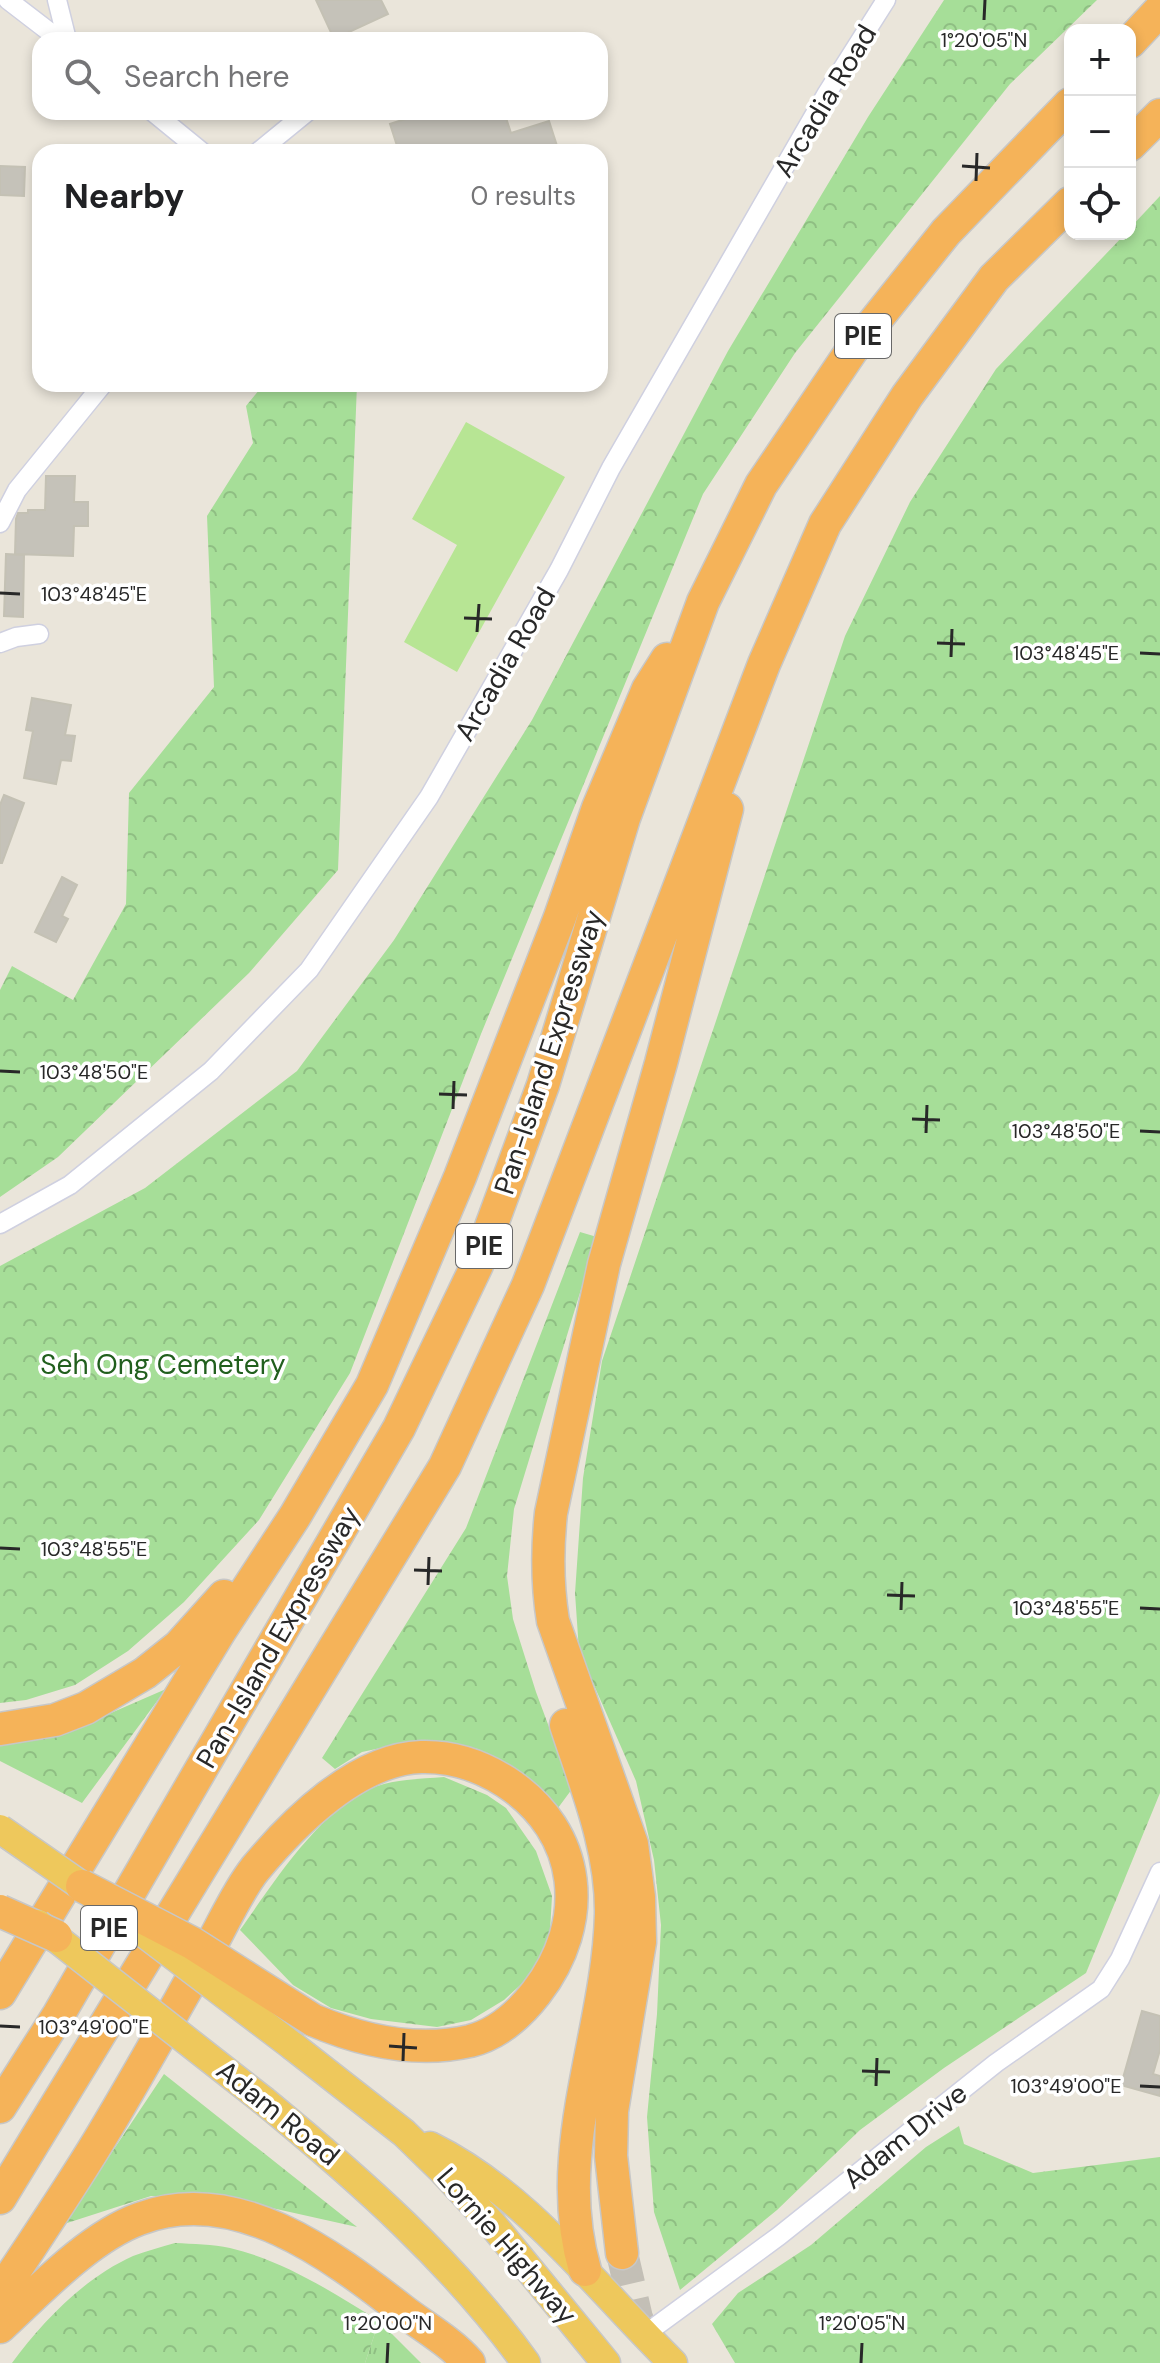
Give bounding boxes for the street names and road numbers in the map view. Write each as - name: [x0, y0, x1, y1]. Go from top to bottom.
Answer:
- street label: Arcadia Road: [765, 18, 885, 184]
- road number: PIE: [835, 314, 891, 358]
- street label: Arcadia Road: [446, 580, 564, 748]
- street label: Pan-Island Expressway: [486, 905, 612, 1199]
- road number: PIE: [456, 1224, 512, 1268]
- street label: Pan-Island Expressway: [188, 1499, 368, 1775]
- road number: PIE: [81, 1906, 137, 1950]
- street label: Adam Road: [209, 2052, 347, 2174]
- street label: Adam Drive: [835, 2075, 975, 2197]
- street label: Lornie Highway: [429, 2160, 585, 2332]

